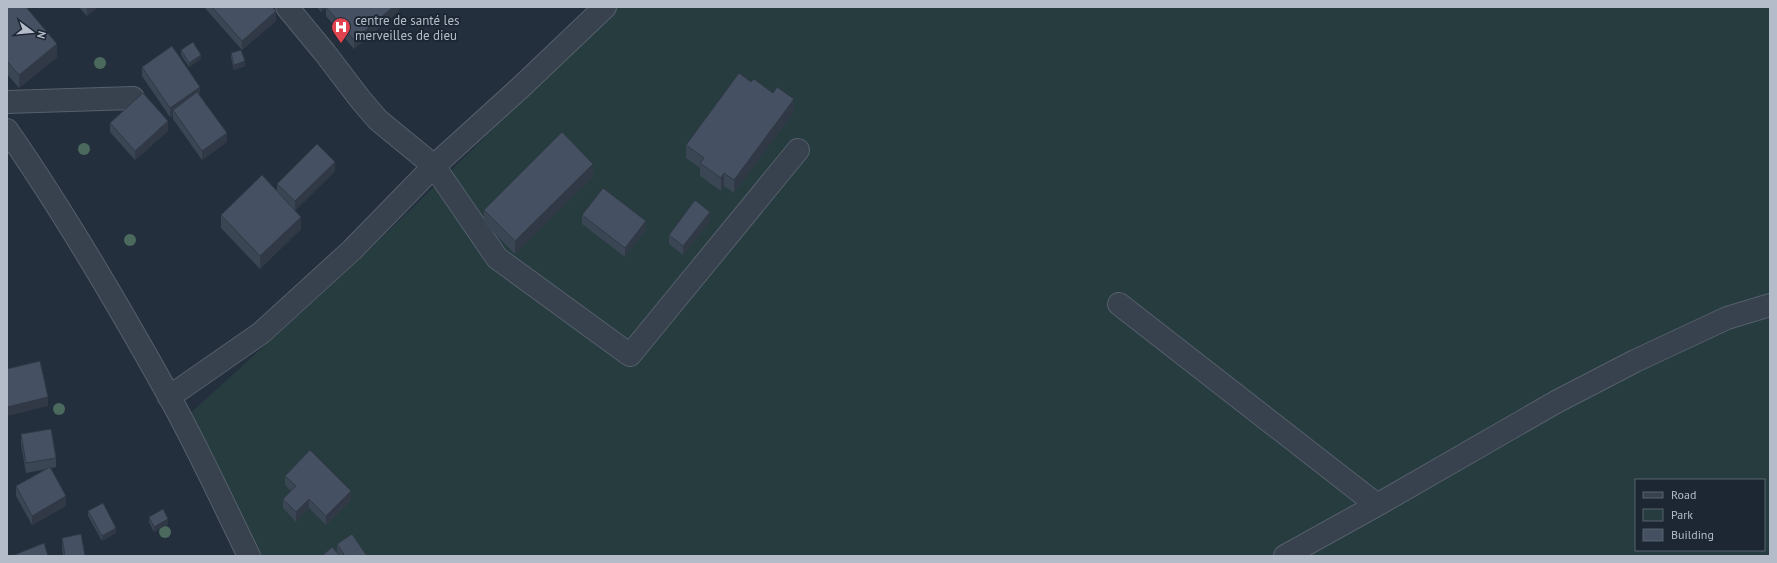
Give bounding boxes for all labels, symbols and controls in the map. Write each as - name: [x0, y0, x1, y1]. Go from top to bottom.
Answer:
- north arrow: [12, 12, 52, 52]
- place label: centre de santé les merveilles de dieu: [355, 12, 460, 44]
- hospital icon: centre de santé les merveilles de dieu: [330, 16, 352, 44]
- text: N: [34, 29, 49, 40]
- legend: [1635, 479, 1765, 551]
- text: Road: [1671, 487, 1696, 502]
- text: Park: [1671, 507, 1693, 522]
- text: Building: [1671, 527, 1714, 542]

